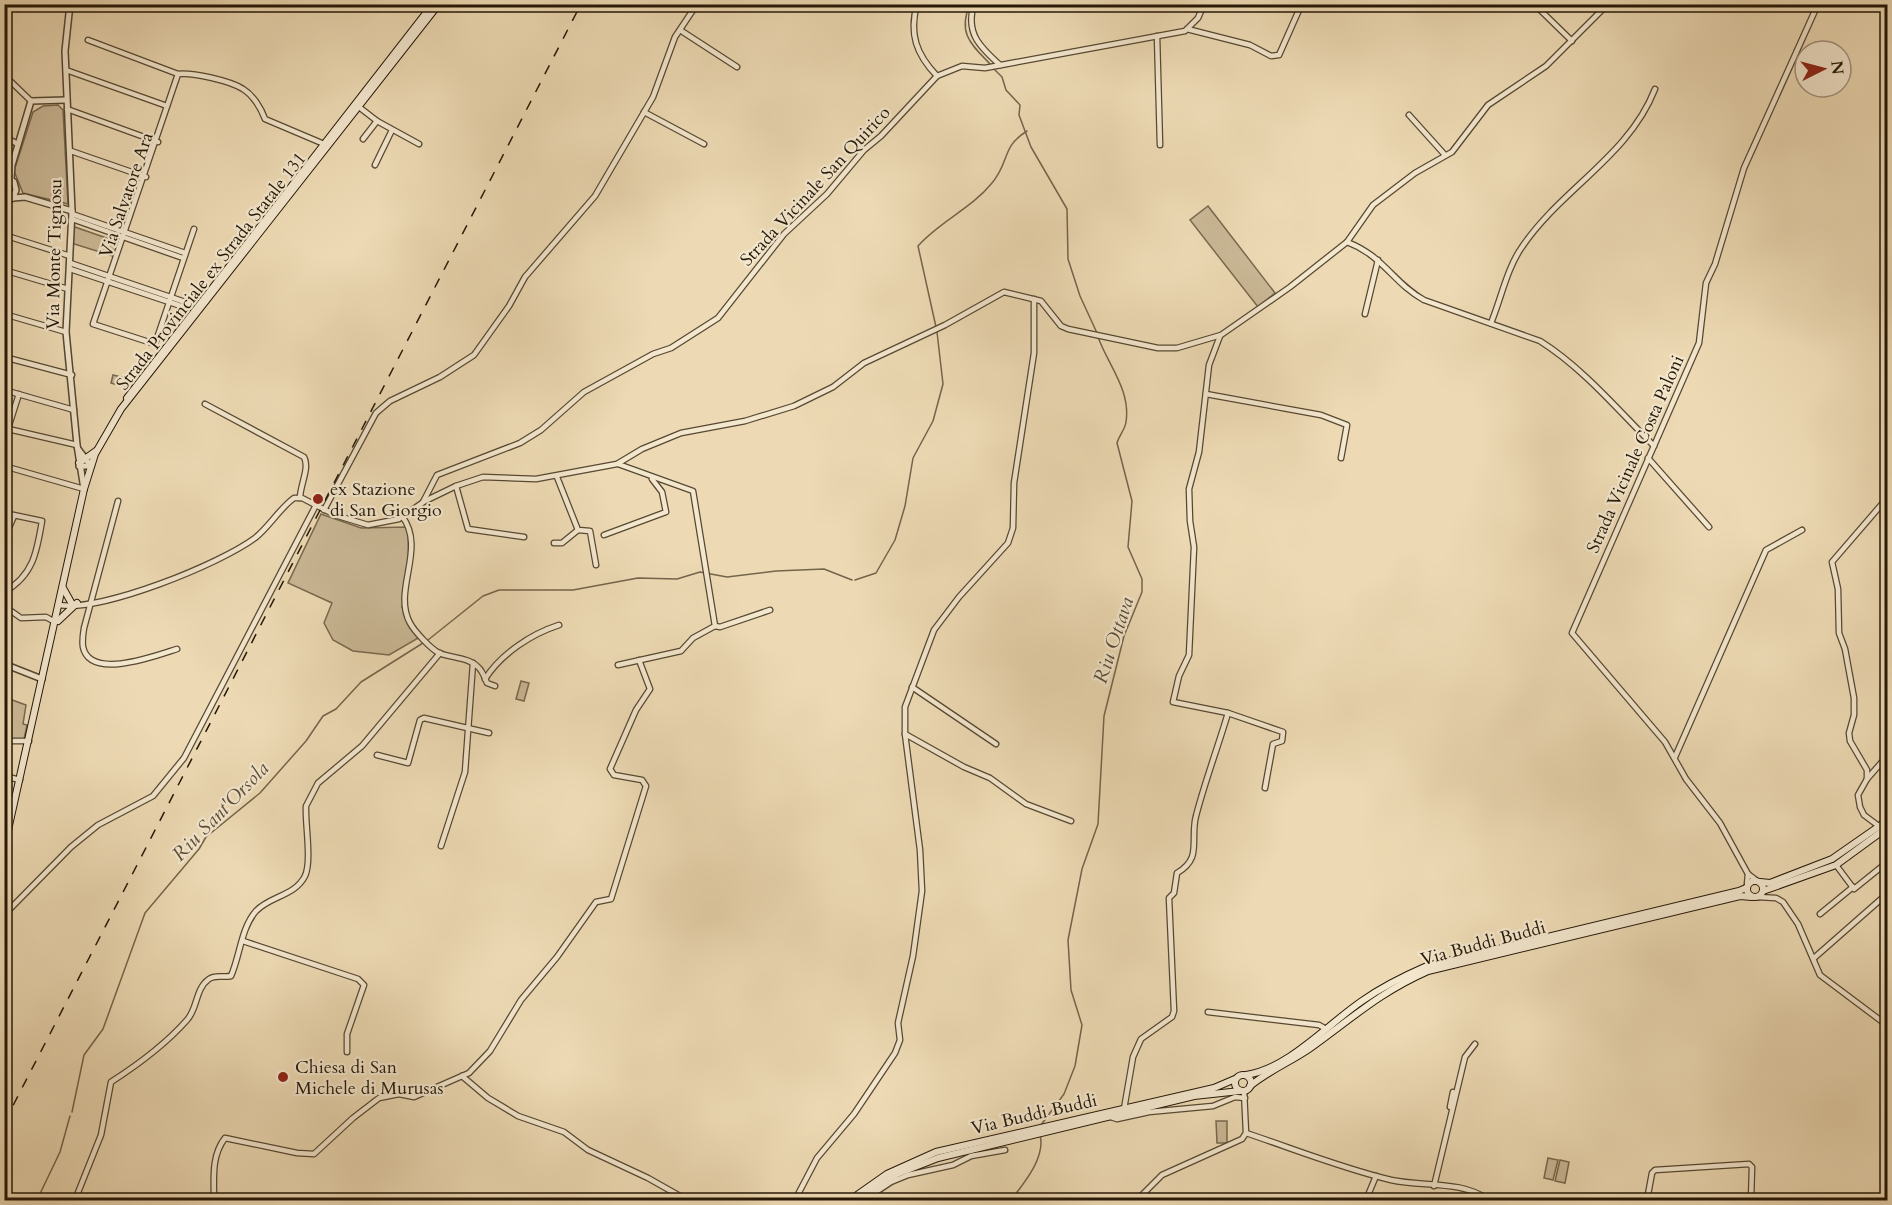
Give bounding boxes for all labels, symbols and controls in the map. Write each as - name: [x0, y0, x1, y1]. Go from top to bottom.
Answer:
- north arrow: [1793, 39, 1853, 99]
- text: N: [1825, 59, 1849, 76]
- street label: Strada Vicinale San Quirico: [735, 101, 896, 272]
- street label: Via Salvatore Ara: [93, 129, 160, 261]
- street label: Strada Provinciale ex Strada Statale 131: [111, 147, 312, 395]
- street label: Via Monte Tignosu: [41, 178, 68, 330]
- street label: Strada Vicinale Costa Paloni: [1580, 351, 1690, 557]
- place label: ex Stazione di San Giorgio: [330, 477, 442, 523]
- marker: ex Stazione di San Giorgio: [311, 492, 325, 506]
- water label: Riu Ottava: [1087, 593, 1140, 687]
- water label: Riu Sant'Orsola: [166, 756, 275, 867]
- street label: Via Buddi Buddi: [1418, 915, 1548, 972]
- place label: Chiesa di San Michele di Murusas: [295, 1055, 443, 1101]
- marker: Chiesa di San Michele di Murusas: [276, 1070, 290, 1084]
- street label: Via Buddi Buddi: [969, 1088, 1099, 1141]

